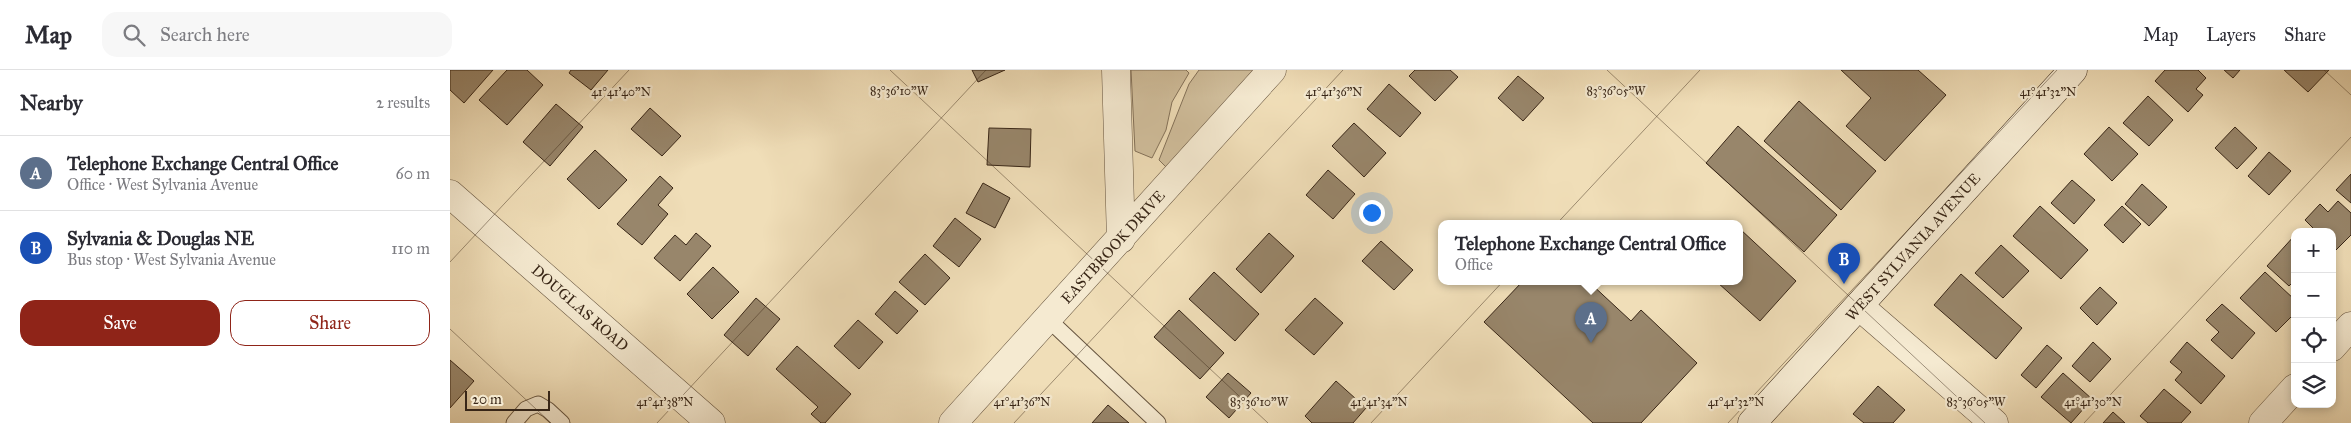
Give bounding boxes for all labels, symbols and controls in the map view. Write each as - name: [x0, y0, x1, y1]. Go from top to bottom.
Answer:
- search box: [102, 12, 452, 57]
- text: Map: [25, 20, 72, 50]
- icon: search: [120, 21, 148, 49]
- text: Search here: [160, 23, 250, 46]
- text: Map: [2143, 24, 2178, 46]
- text: Layers: [2206, 24, 2256, 46]
- text: Share: [2284, 24, 2326, 46]
- text: 83°36'10"W: [870, 84, 929, 98]
- text: 83°36'05"W: [1586, 84, 1646, 98]
- text: 41°41'40"N: [591, 85, 651, 99]
- text: 41°41'36"N: [1306, 85, 1362, 99]
- text: 41°41'32"N: [2020, 85, 2076, 99]
- text: Nearby: [20, 90, 83, 116]
- text: 2 results: [376, 93, 430, 112]
- text: Telephone Exchange Central Office: [67, 152, 339, 175]
- text: A: [31, 164, 41, 183]
- text: 60 m: [396, 164, 430, 183]
- street label: WEST SYLVANIA AVENUE: [1842, 169, 1984, 325]
- text: Office · West Sylvania Avenue: [67, 175, 258, 194]
- street label: EASTBROOK DRIVE: [1057, 186, 1169, 307]
- your location: [1359, 200, 1385, 226]
- popup: [1438, 220, 1743, 285]
- text: Sylvania & Douglas NE: [67, 227, 254, 250]
- map controls: [2291, 228, 2336, 408]
- button: +: [2291, 228, 2336, 273]
- text: Telephone Exchange Central Office: [1455, 232, 1726, 255]
- text: B: [31, 239, 41, 258]
- text: 110 m: [391, 239, 430, 258]
- pin: B: [1828, 243, 1860, 284]
- text: Bus stop · West Sylvania Avenue: [67, 250, 276, 269]
- text: Office: [1455, 255, 1493, 274]
- street label: DOUGLAS ROAD: [528, 261, 632, 355]
- button: −: [2291, 273, 2336, 318]
- button: Save: [20, 300, 220, 346]
- button: Share: [230, 300, 430, 346]
- pin: A: [1575, 302, 1607, 343]
- button: locate: [2291, 318, 2336, 363]
- button: layers: [2291, 363, 2336, 408]
- scale bar: [465, 388, 550, 411]
- text: 20 m: [472, 391, 502, 408]
- text: 41°41'38"N: [636, 395, 694, 409]
- text: 41°41'36"N: [994, 395, 1050, 409]
- text: 83°36'10"W: [1230, 395, 1289, 409]
- text: 41°41'34"N: [1350, 395, 1408, 409]
- text: 41°41'32"N: [1708, 395, 1764, 409]
- text: 83°36'05"W: [1946, 395, 2006, 409]
- text: 41°41'30"N: [2064, 395, 2122, 409]

